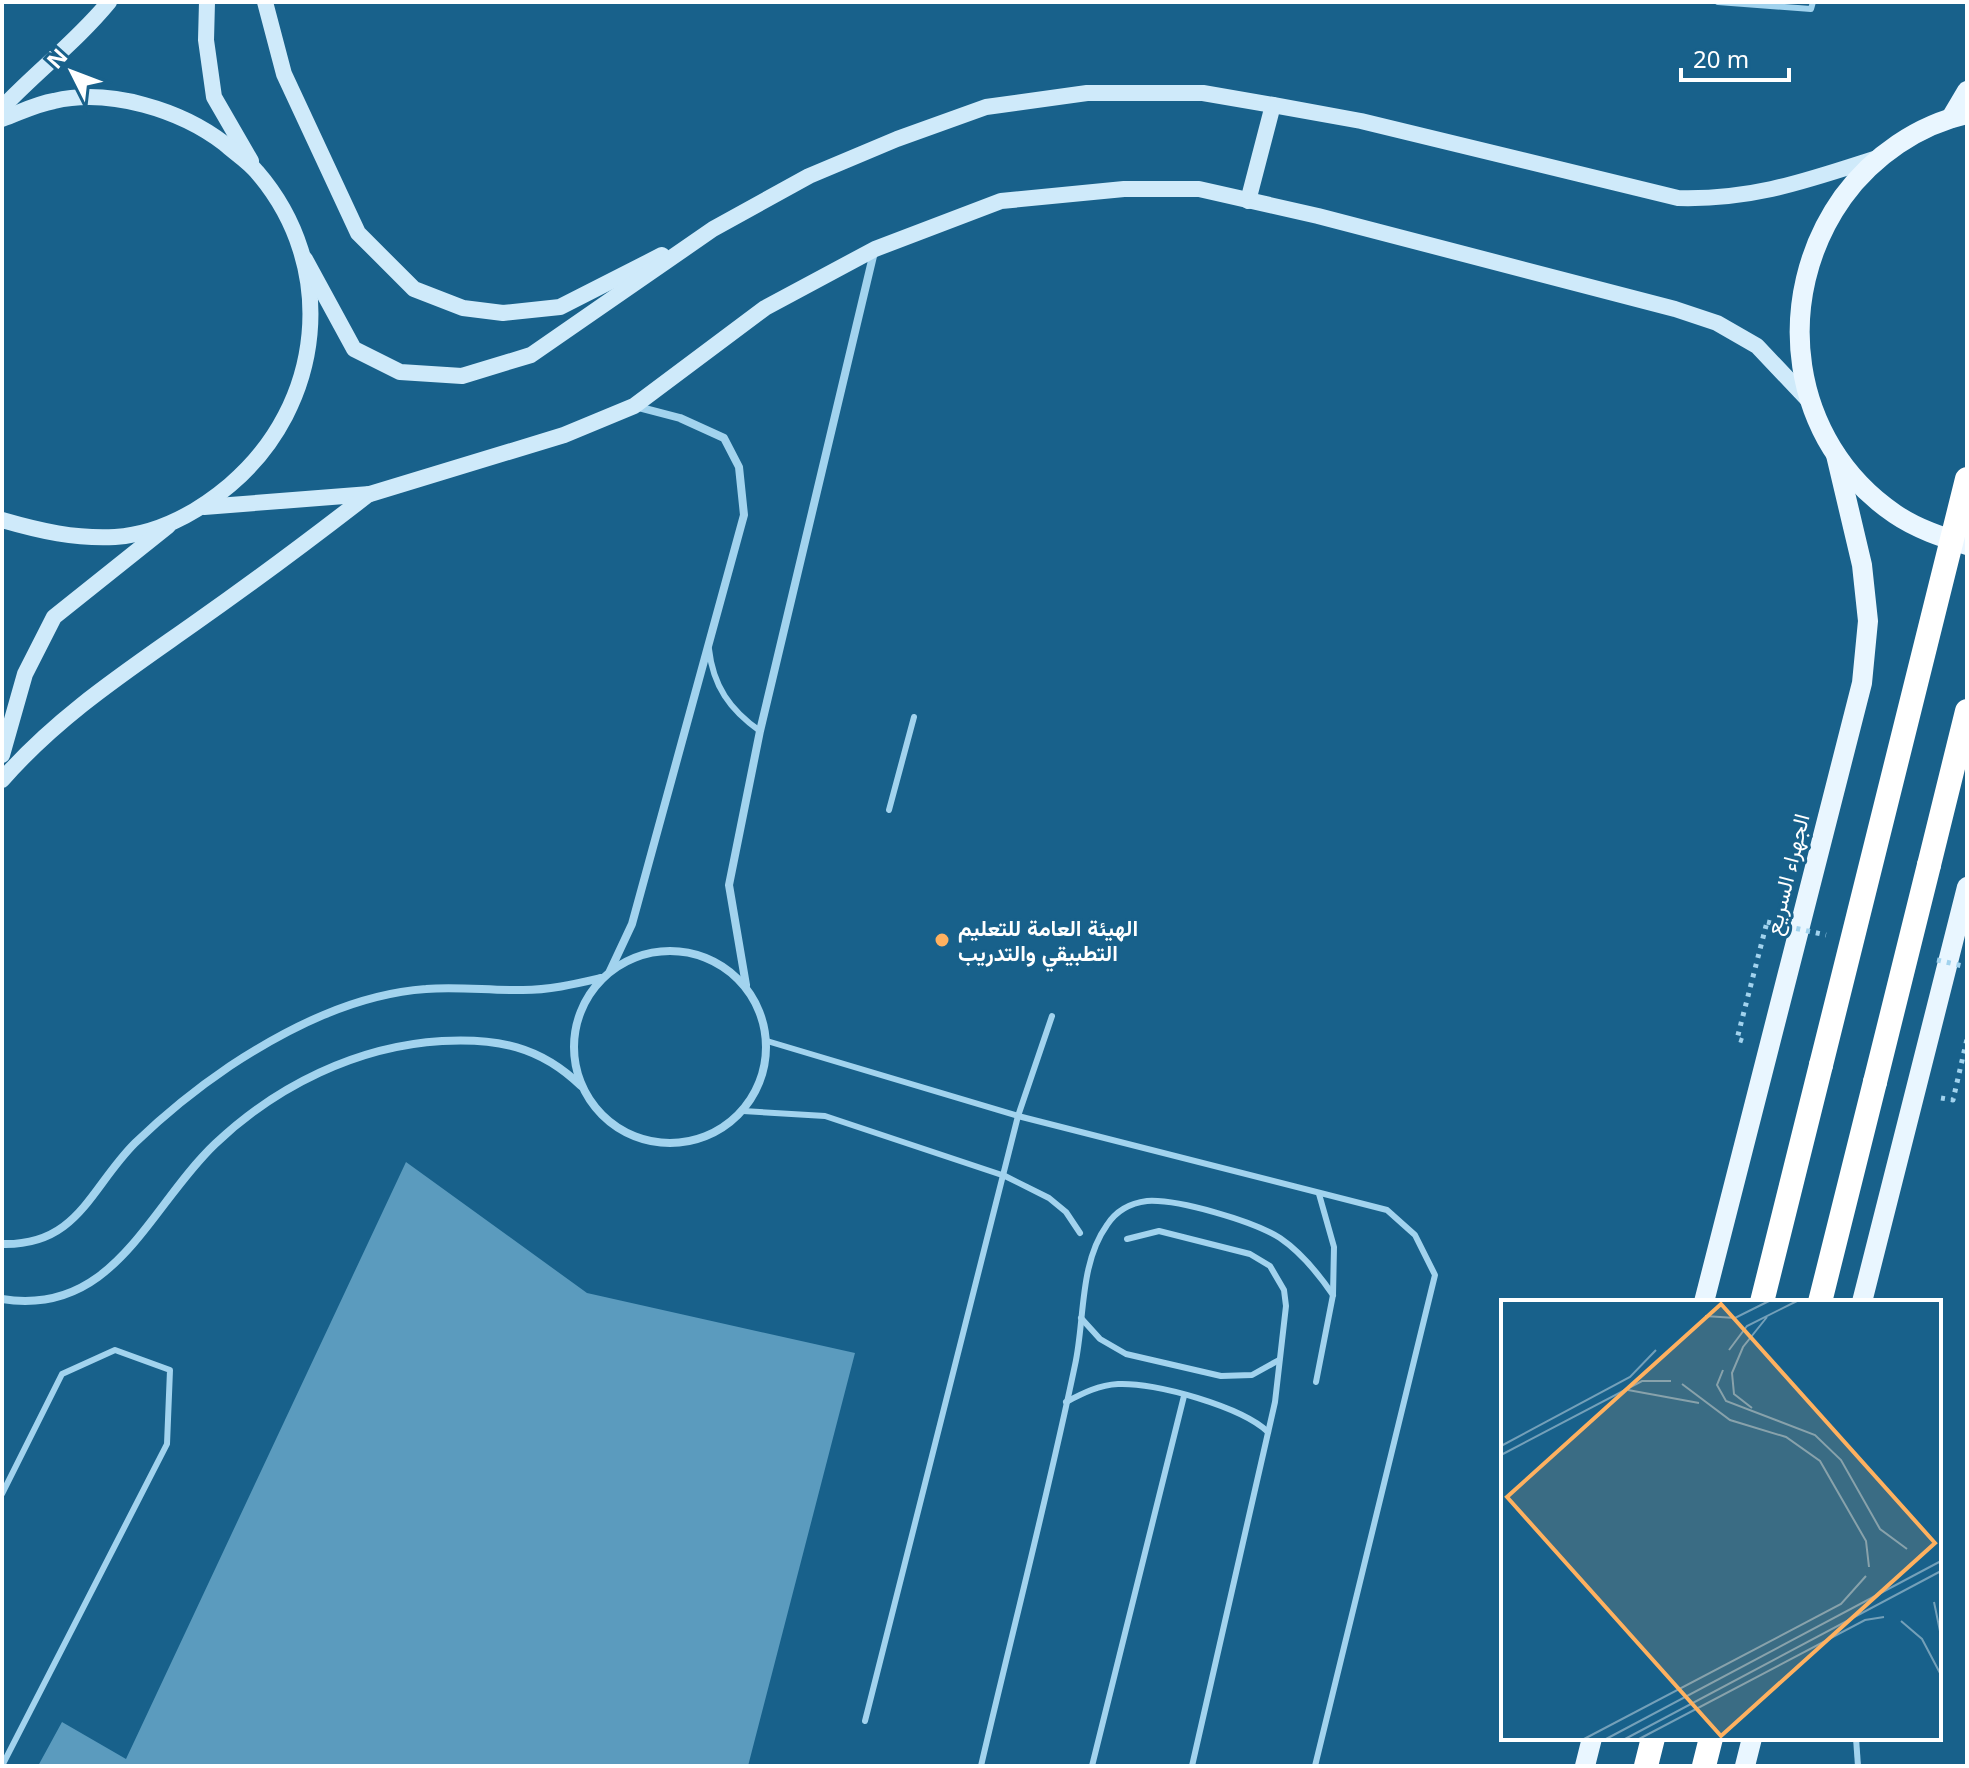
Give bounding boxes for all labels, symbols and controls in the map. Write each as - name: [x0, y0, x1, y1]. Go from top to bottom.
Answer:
- north arrow: [32, 32, 112, 112]
- scale bar: [1681, 32, 1789, 82]
- text: N: [39, 41, 74, 75]
- text: 20 m: [1693, 42, 1749, 75]
- street label: الجهراء السريع: [1756, 810, 1817, 938]
- place label: الهيئة العامة للتعليم التطبيقي والتدريب: [958, 912, 1138, 972]
- marker: الهيئة العامة للتعليم التطبيقي والتدريب: [933, 931, 951, 949]
- inset map: [1501, 1300, 1941, 1740]

